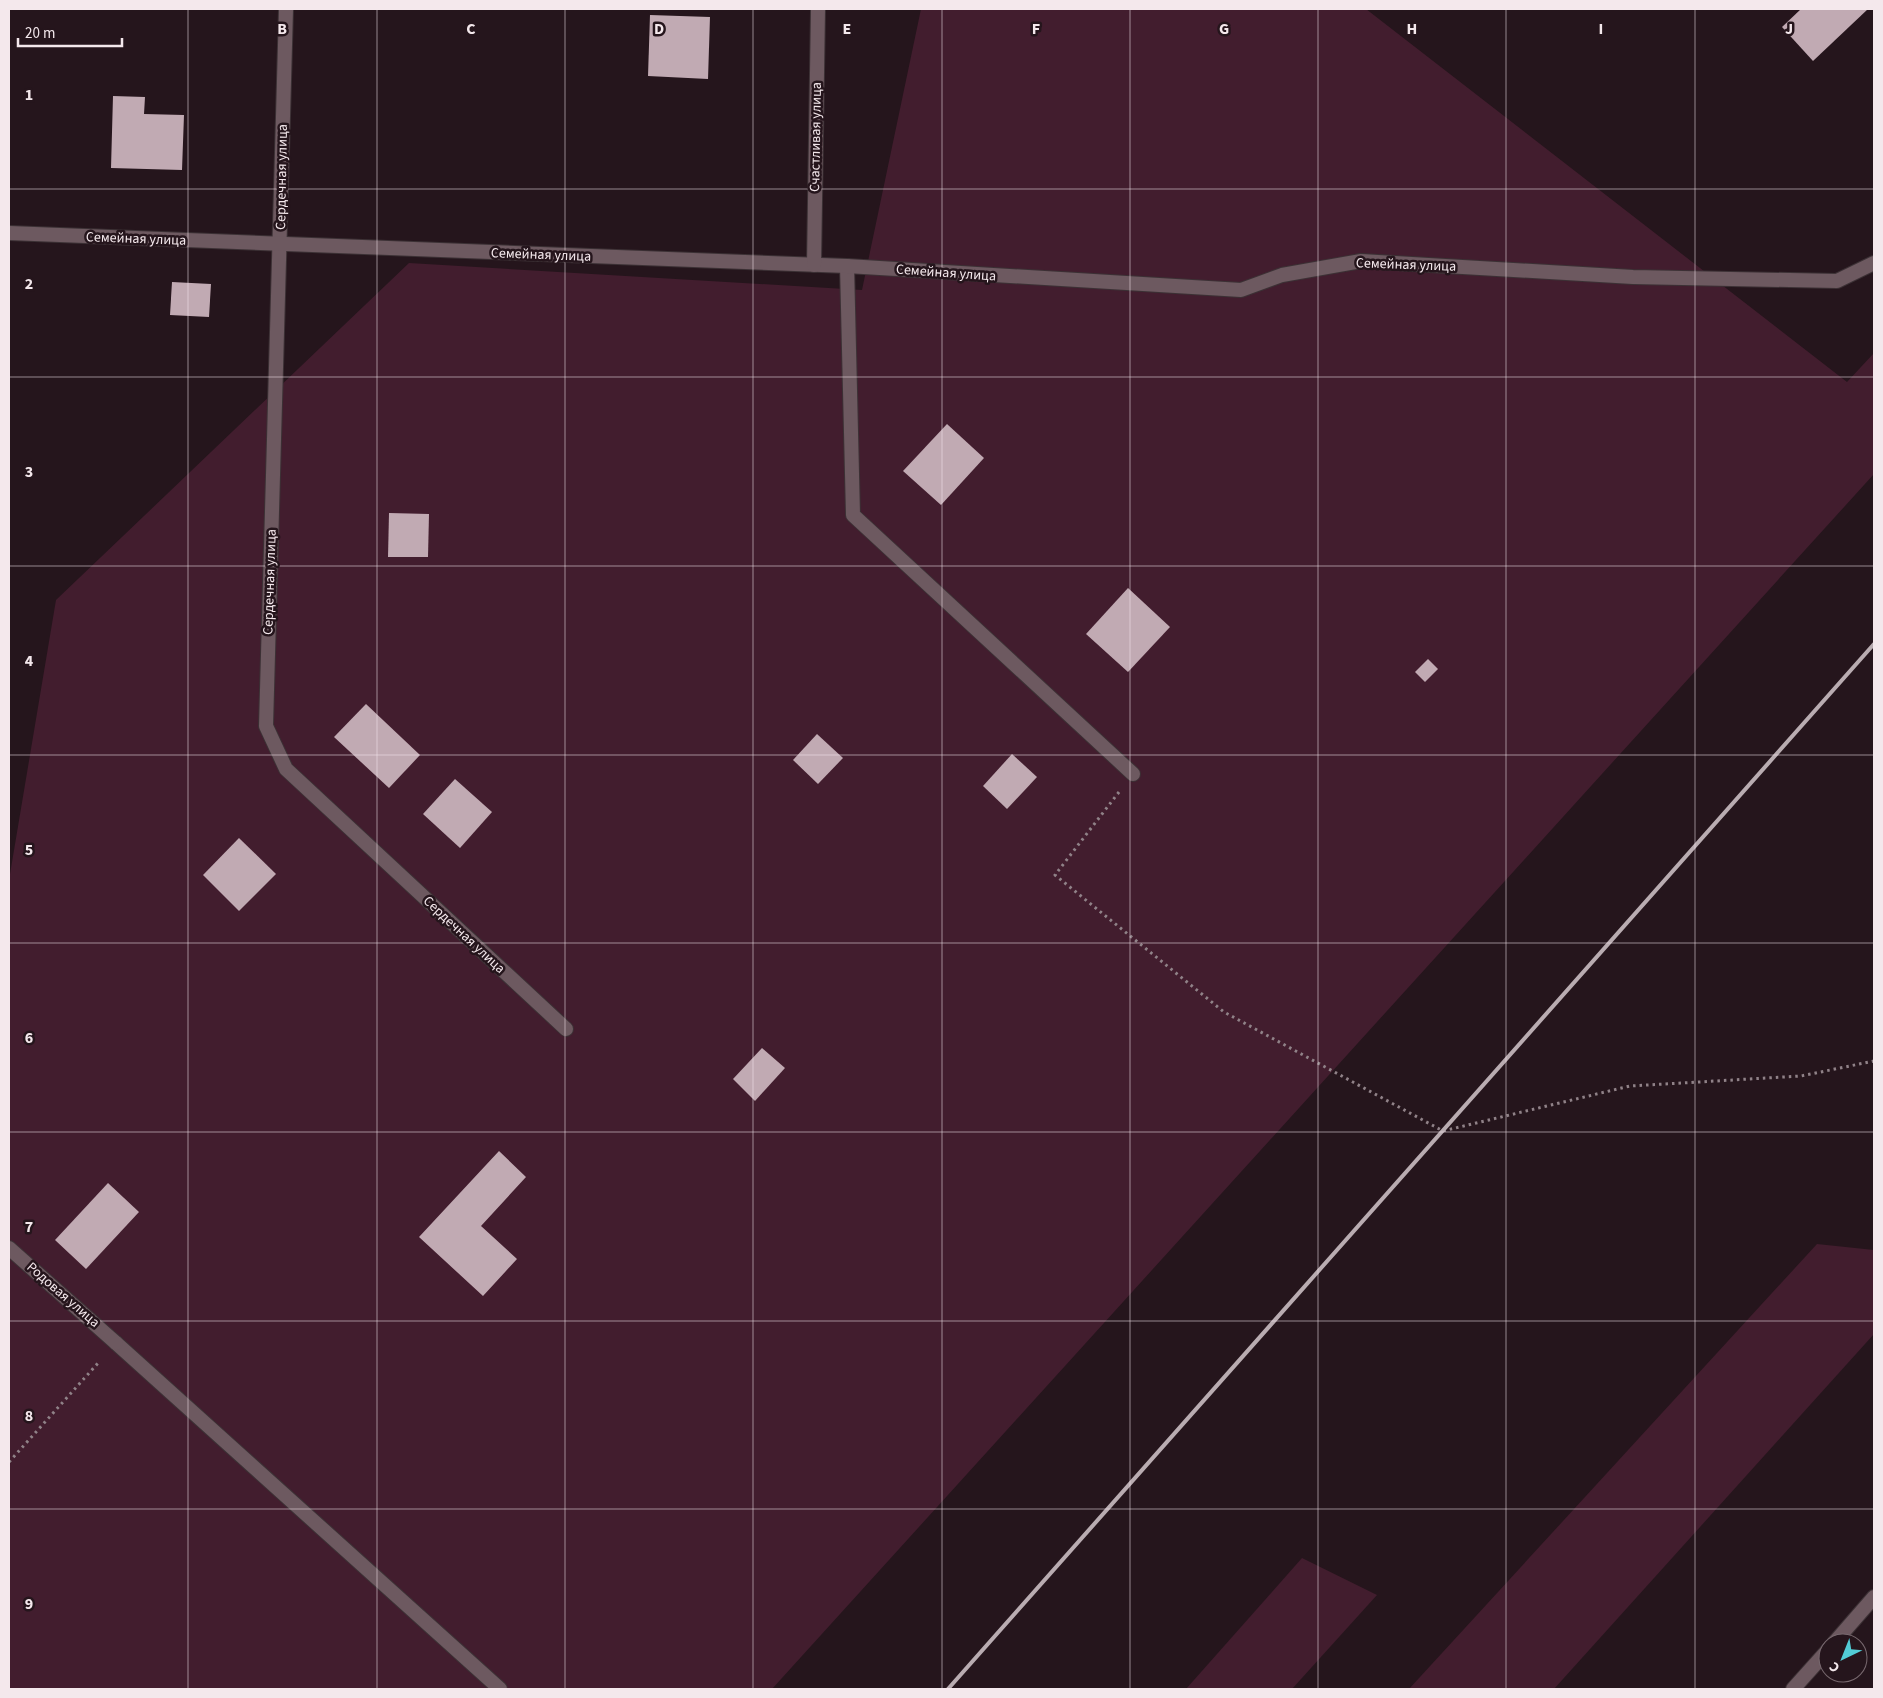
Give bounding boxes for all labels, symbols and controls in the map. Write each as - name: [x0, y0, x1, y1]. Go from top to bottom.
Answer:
- scale bar: [18, 15, 121, 47]
- text: B: [277, 18, 287, 40]
- text: C: [466, 18, 476, 40]
- text: D: [654, 18, 664, 40]
- text: E: [843, 18, 851, 40]
- text: F: [1032, 18, 1040, 40]
- text: G: [1219, 18, 1229, 40]
- text: H: [1407, 18, 1417, 40]
- text: I: [1599, 18, 1603, 40]
- text: J: [1785, 18, 1793, 40]
- text: 20 m: [25, 23, 55, 44]
- street label: Счастливая улица: [805, 82, 827, 192]
- text: 1: [25, 84, 33, 106]
- street label: Сердечная улица: [271, 124, 293, 230]
- street label: Семейная улица: [86, 227, 186, 251]
- street label: Семейная улица: [491, 243, 591, 267]
- street label: Семейная улица: [1356, 253, 1456, 277]
- street label: Семейная улица: [895, 260, 997, 286]
- text: 2: [25, 273, 33, 295]
- text: 3: [25, 461, 33, 483]
- street label: Сердечная улица: [258, 529, 282, 635]
- text: 4: [25, 650, 34, 672]
- text: 5: [25, 839, 33, 861]
- street label: Сердечная улица: [418, 892, 510, 978]
- text: 6: [25, 1027, 33, 1049]
- text: 7: [25, 1216, 33, 1238]
- street label: Родовая улица: [22, 1258, 104, 1332]
- text: 8: [25, 1405, 33, 1427]
- text: 9: [25, 1593, 33, 1615]
- north arrow: [1818, 1633, 1868, 1683]
- text: С: [1825, 1657, 1845, 1677]

